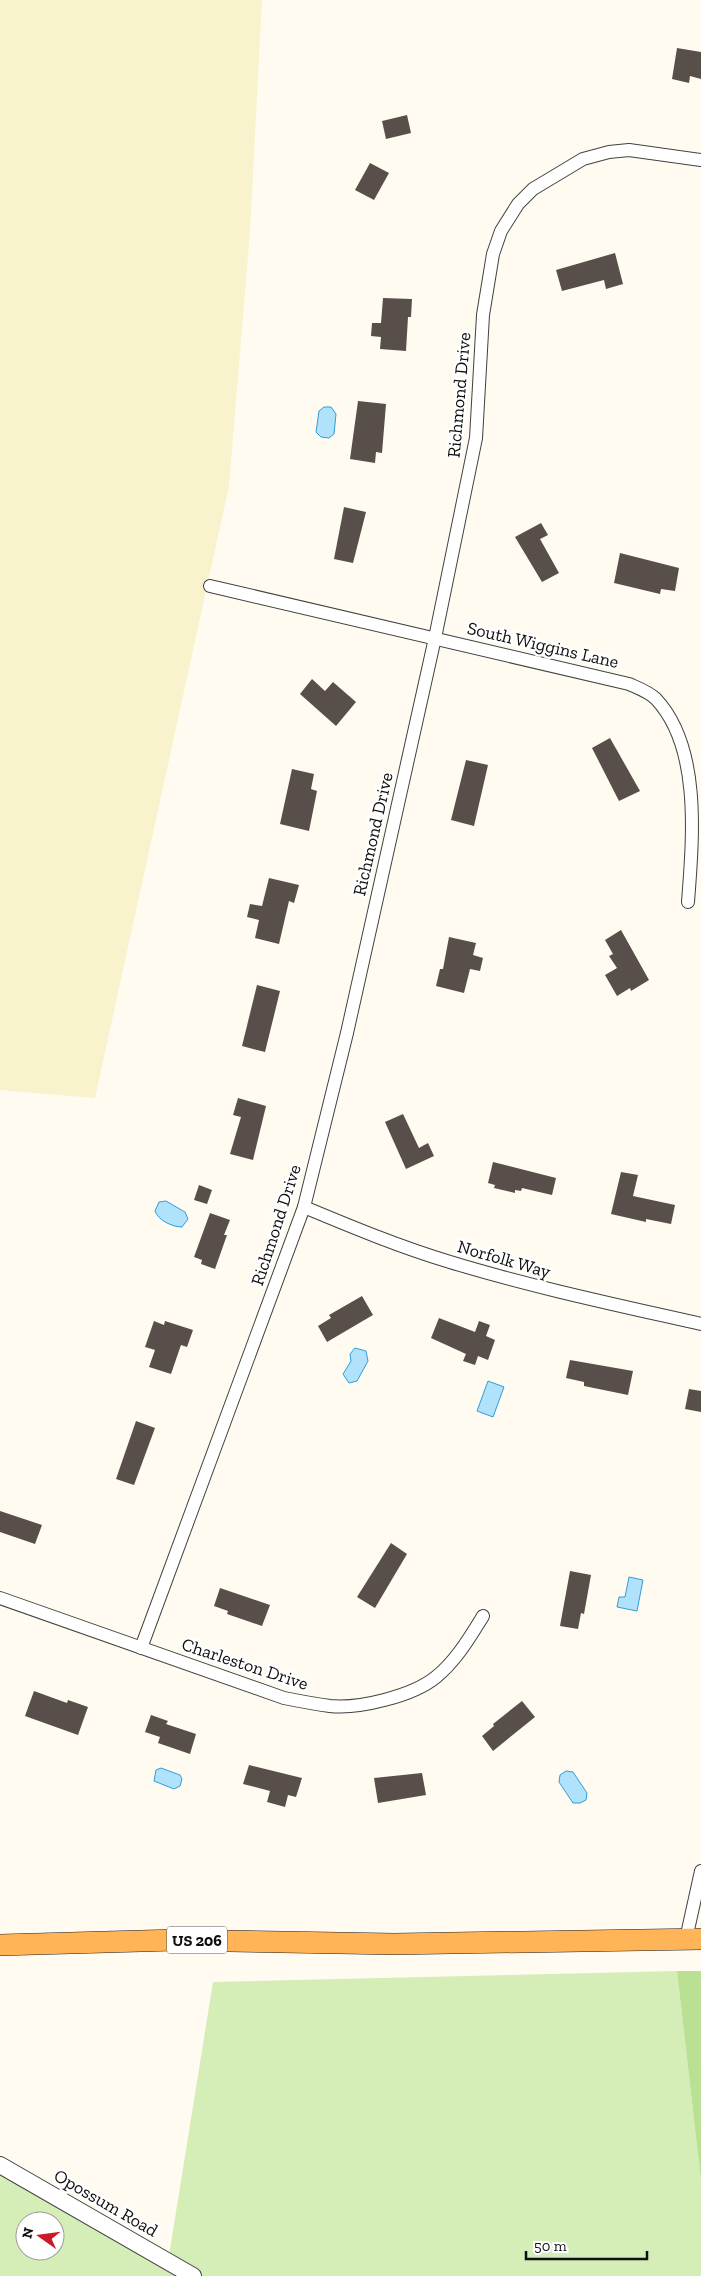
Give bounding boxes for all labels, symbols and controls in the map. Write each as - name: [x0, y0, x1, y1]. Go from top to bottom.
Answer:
- street label: Richmond Drive: [443, 331, 475, 459]
- street label: South Wiggins Lane: [465, 617, 621, 673]
- street label: Richmond Drive: [348, 770, 398, 898]
- street label: Richmond Drive: [246, 1162, 306, 1288]
- street label: Norfolk Way: [455, 1235, 554, 1283]
- street label: Charleston Drive: [179, 1633, 311, 1695]
- road number: US 206: [167, 1926, 227, 1954]
- street label: Opossum Road: [50, 2164, 162, 2242]
- north arrow: [15, 2211, 65, 2261]
- text: N: [18, 2225, 37, 2240]
- scale bar: [526, 2228, 647, 2260]
- text: 50 m: [534, 2237, 567, 2255]

